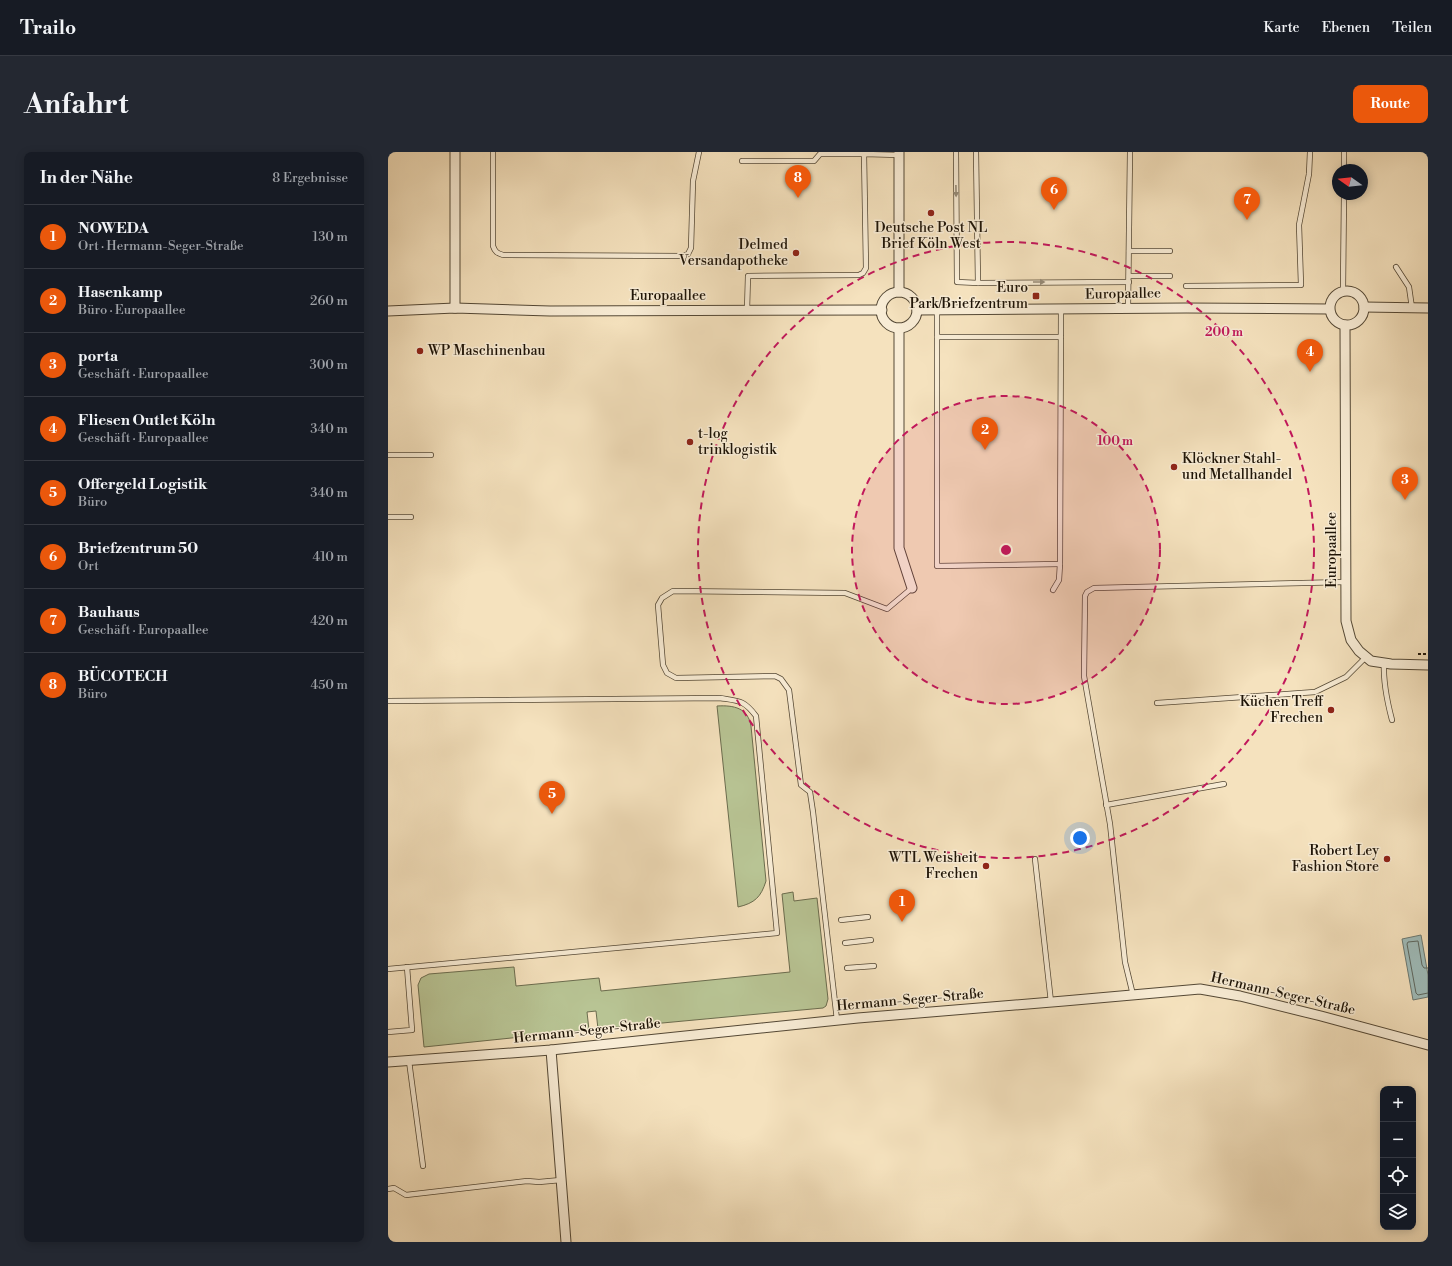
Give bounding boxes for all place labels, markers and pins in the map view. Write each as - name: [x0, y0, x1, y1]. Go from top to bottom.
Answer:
- pin: 8: [785, 165, 811, 198]
- pin: 6: [1041, 177, 1067, 210]
- pin: 7: [1234, 187, 1260, 220]
- marker: Deutsche Post NL Brief Köln West: [926, 208, 936, 218]
- place label: Deutsche Post NL Brief Köln West: [875, 219, 987, 253]
- place label: Delmed Versandapotheke: [678, 236, 788, 270]
- marker: Delmed Versandapotheke: [791, 248, 801, 258]
- place label: Euro Park/Briefzentrum: [910, 279, 1028, 313]
- marker: Euro Park/Briefzentrum: [1031, 291, 1041, 301]
- pin: 4: [1297, 339, 1323, 372]
- place label: WP Maschinenbau: [427, 342, 545, 360]
- marker: WP Maschinenbau: [415, 346, 425, 356]
- pin: 2: [972, 417, 998, 450]
- place label: t-log trinklogistik: [698, 425, 777, 459]
- marker: t-log trinklogistik: [685, 437, 695, 447]
- place label: Klöckner Stahl- und Metallhandel: [1182, 450, 1292, 484]
- marker: Klöckner Stahl- und Metallhandel: [1169, 462, 1179, 472]
- pin: 3: [1392, 467, 1418, 500]
- centre of rings: [999, 543, 1013, 557]
- place label: Küchen Treff Frechen: [1240, 693, 1324, 727]
- marker: Küchen Treff Frechen: [1326, 705, 1336, 715]
- pin: 5: [539, 781, 565, 814]
- place label: Robert Ley Fashion Store: [1292, 842, 1379, 876]
- place label: WTL Weisheit Frechen: [888, 849, 979, 883]
- marker: Robert Ley Fashion Store: [1382, 854, 1392, 864]
- marker: WTL Weisheit Frechen: [981, 861, 991, 871]
- pin: 1: [889, 889, 915, 922]

